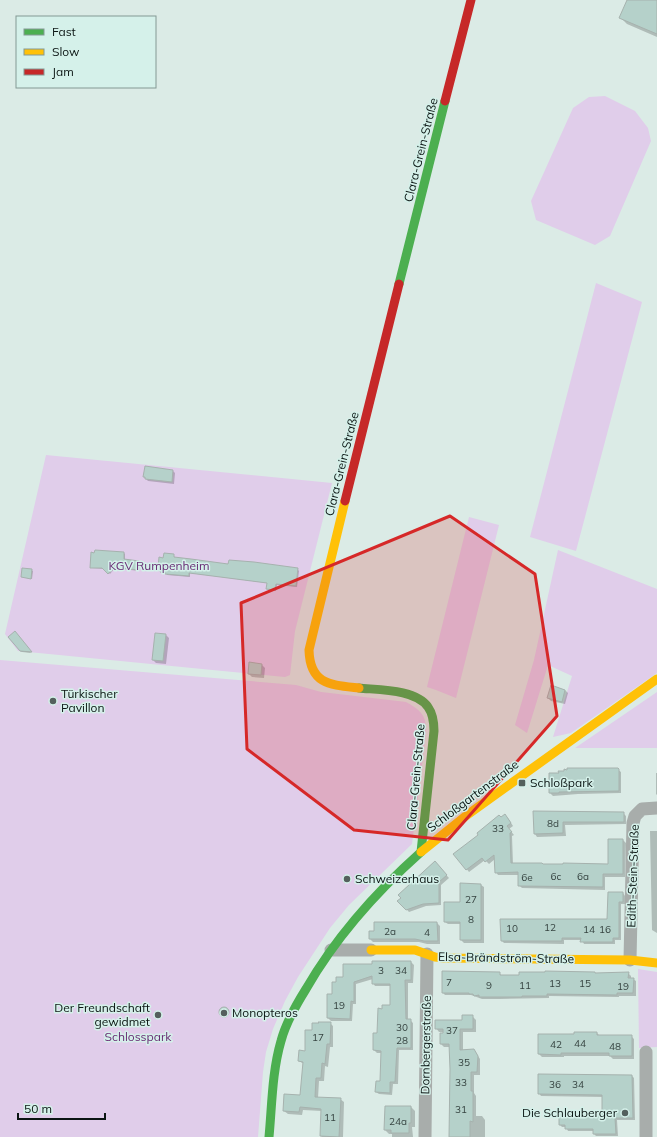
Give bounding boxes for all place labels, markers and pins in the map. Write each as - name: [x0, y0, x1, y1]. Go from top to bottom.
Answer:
- place label: Türkischer Pavillon: [61, 686, 118, 715]
- marker: Türkischer Pavillon: [48, 696, 58, 706]
- place label: Schloßpark: [530, 775, 594, 790]
- marker: Schloßpark: [517, 778, 527, 788]
- place label: Schweizerhaus: [355, 871, 439, 886]
- marker: Schweizerhaus: [342, 874, 352, 884]
- place label: Der Freundschaft gewidmet: [54, 1000, 150, 1029]
- place label: Monopteros: [232, 1005, 298, 1020]
- marker: Monopteros: [219, 1008, 229, 1018]
- marker: Der Freundschaft gewidmet: [153, 1010, 163, 1020]
- place label: Die Schlauberger: [522, 1105, 618, 1120]
- marker: Die Schlauberger: [620, 1108, 630, 1118]

